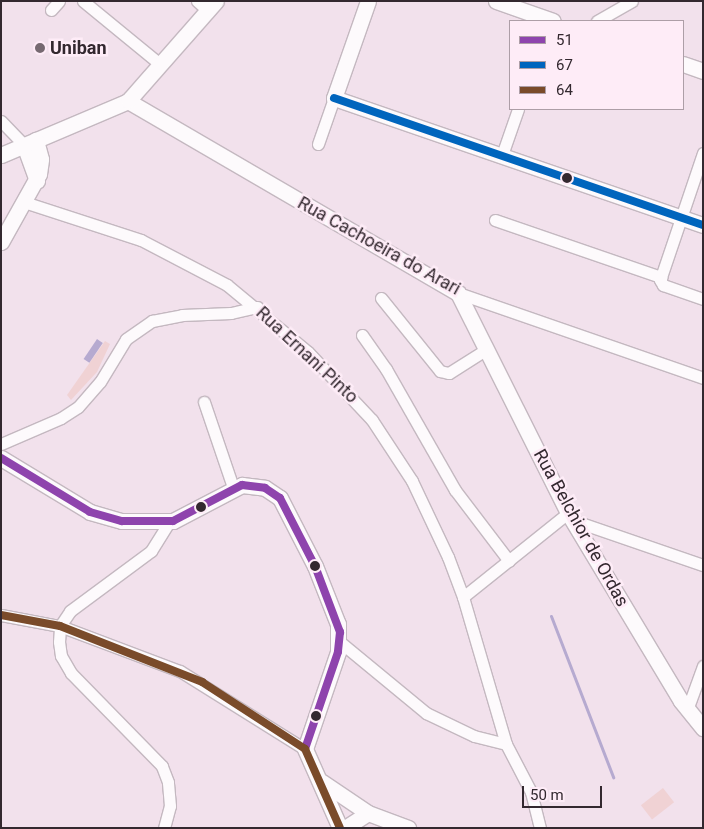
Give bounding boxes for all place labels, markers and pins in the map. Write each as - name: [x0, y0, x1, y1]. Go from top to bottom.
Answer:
- place label: Uniban: [50, 37, 107, 59]
- marker: Uniban: [34, 42, 46, 54]
- unlabelled marker: [562, 173, 572, 183]
- unlabelled marker: [196, 502, 206, 512]
- unlabelled marker: [310, 561, 320, 571]
- unlabelled marker: [311, 711, 321, 721]

